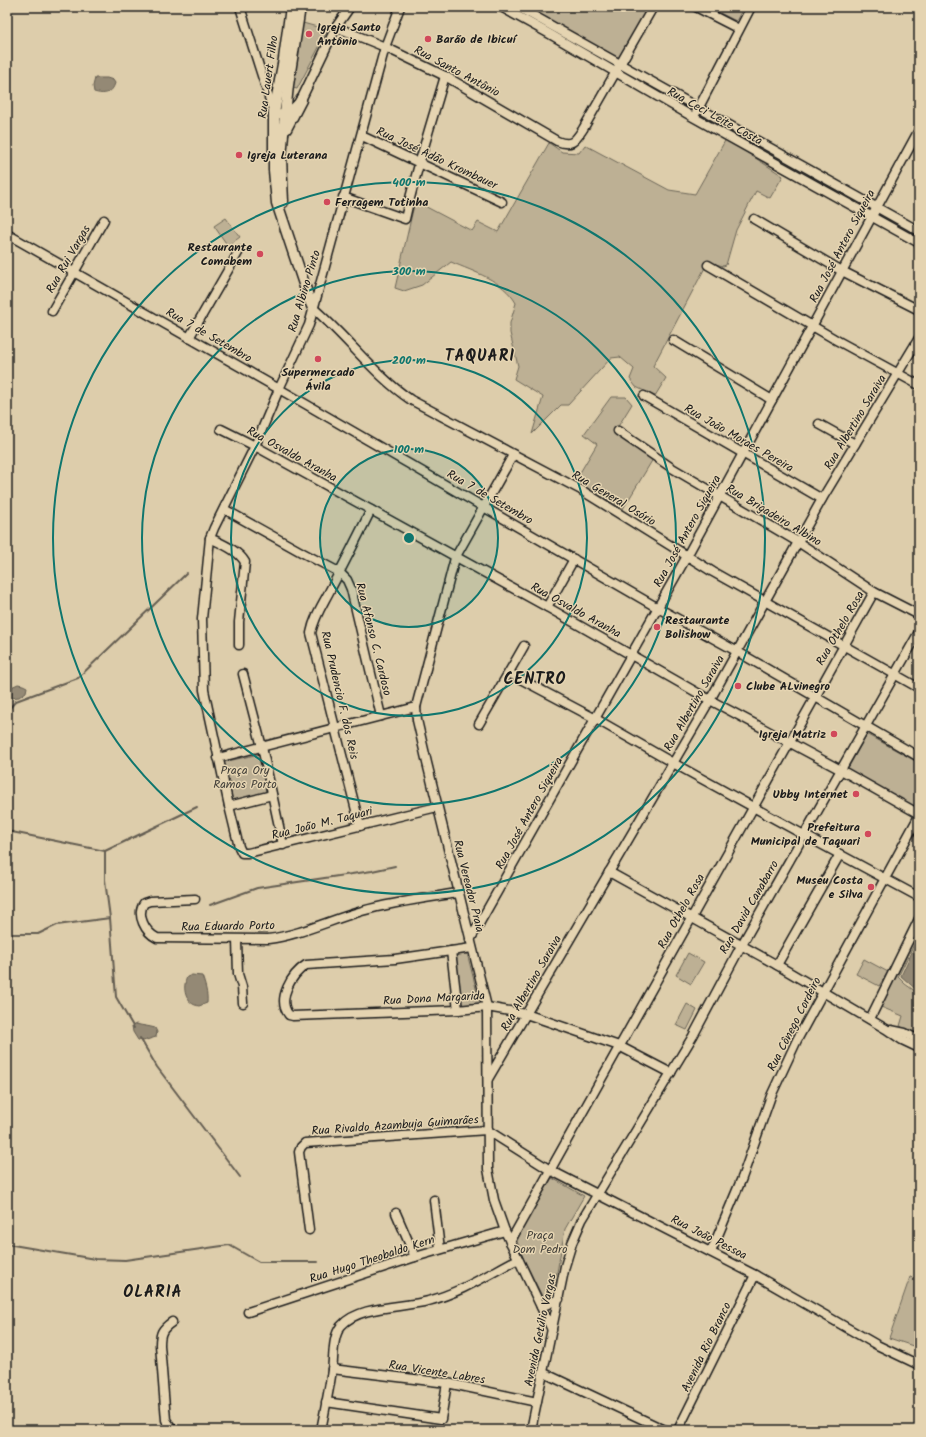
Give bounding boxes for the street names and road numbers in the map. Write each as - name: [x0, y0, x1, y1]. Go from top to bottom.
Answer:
- street label: Rua Lauert Filho: [253, 34, 284, 120]
- street label: Rua Santo Antônio: [410, 41, 503, 102]
- street label: Rua Ceci Leite Costa: [664, 82, 766, 151]
- street label: Rua José Adão Krombauer: [373, 122, 501, 195]
- street label: Rua José Antero Siqueira: [804, 186, 881, 306]
- street label: Rua Rui Vargas: [41, 222, 96, 297]
- street label: Rua Albino Pinto: [283, 248, 326, 335]
- street label: Rua 7 de Setembro: [162, 303, 255, 368]
- street label: Rua Albertino Saraiva: [819, 371, 892, 474]
- street label: Rua João Moraes Pereira: [680, 399, 797, 478]
- street label: Rua Osvaldo Aranha: [243, 422, 341, 487]
- street label: Rua 7 de Setembro: [443, 465, 536, 530]
- street label: Rua General Osório: [568, 466, 659, 531]
- street label: Rua José Antero Siqueira: [649, 471, 726, 591]
- street label: Rua Brigadeiro Albino: [722, 479, 825, 552]
- street label: Rua Osvaldo Aranha: [527, 578, 625, 643]
- street label: Rua Afonso C. Cardoso: [350, 581, 397, 698]
- street label: Rua Othelo Rosa: [811, 587, 870, 669]
- street label: Rua Prudencio F. dos Reis: [315, 629, 364, 761]
- street label: Rua Albertino Saraiva: [659, 651, 730, 755]
- street label: Rua José Antero Siqueira: [491, 753, 568, 873]
- street label: Rua João M. Taquari: [270, 801, 376, 845]
- street label: Rua Vereador Praia: [448, 838, 489, 935]
- street label: Rua David Canabarro: [715, 857, 784, 958]
- street label: Rua Othelo Rosa: [653, 870, 710, 952]
- street label: Rua Eduardo Porto: [181, 916, 275, 937]
- street label: Rua Albertino Saraiva: [496, 931, 567, 1035]
- street label: Rua Cônego Cordeiro: [762, 974, 826, 1075]
- street label: Rua Dona Margarida: [383, 986, 486, 1011]
- street label: Rua Rivaldo Azambuja Guimarães: [311, 1110, 479, 1141]
- street label: Rua João Pessoa: [667, 1210, 751, 1265]
- street label: Rua Hugo Theobaldo Kern: [307, 1230, 437, 1289]
- street label: Avenida Getúlio Vargas: [519, 1272, 562, 1388]
- street label: Avenida Rio Branco: [676, 1299, 736, 1395]
- street label: Rua Vicente Labres: [387, 1355, 487, 1389]

